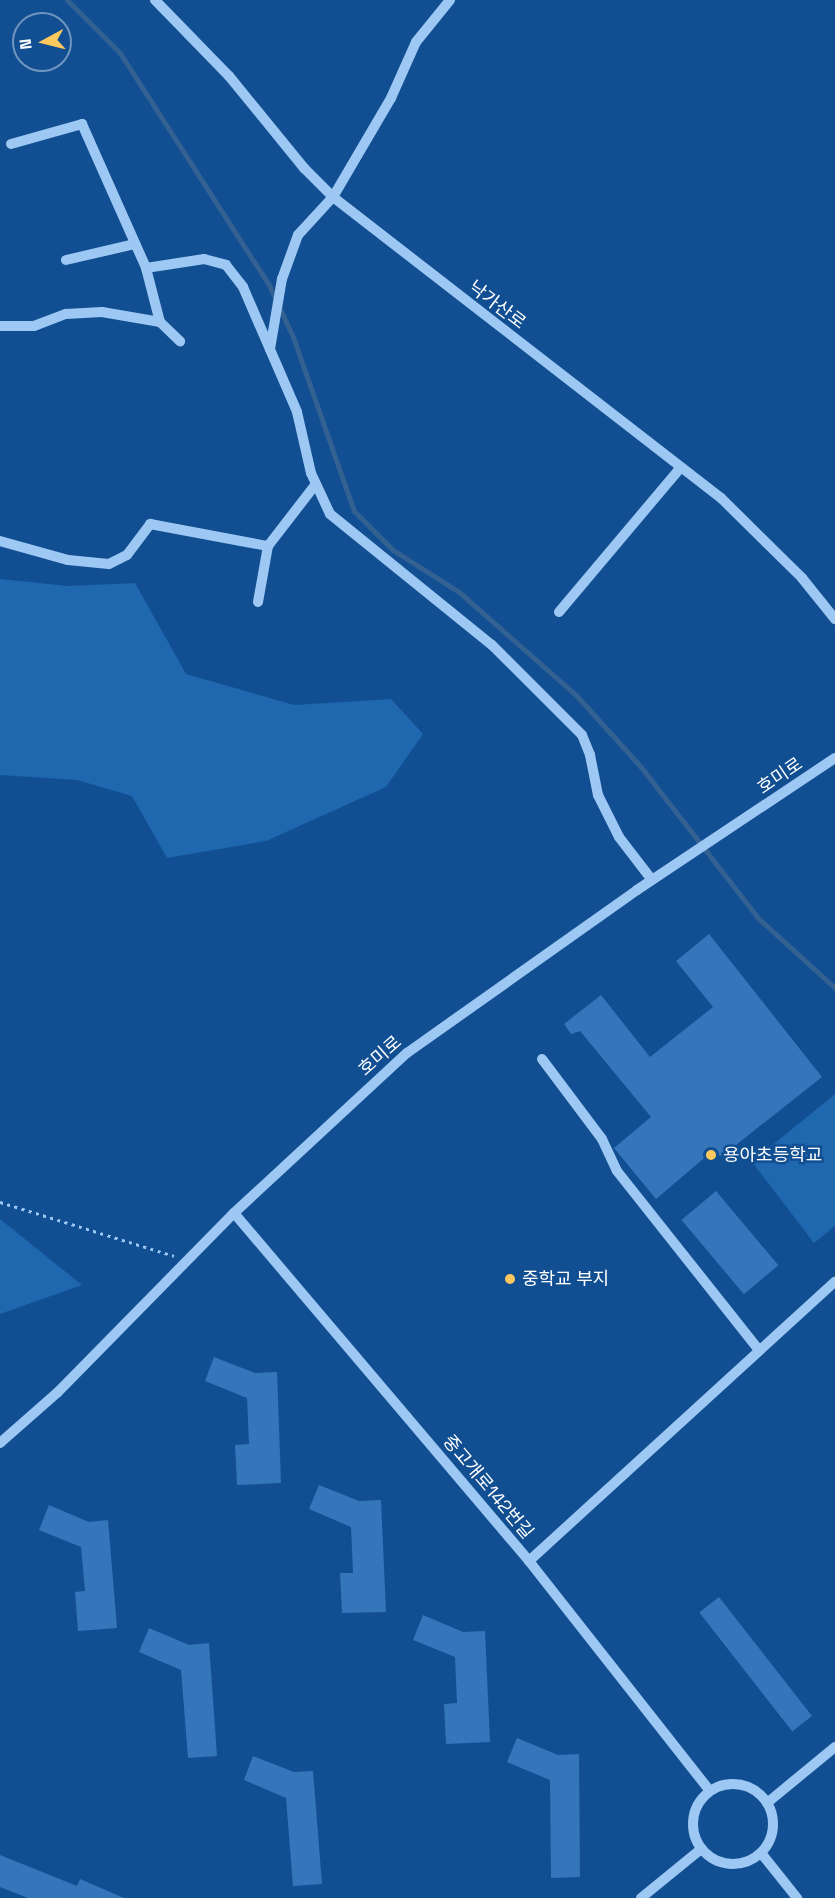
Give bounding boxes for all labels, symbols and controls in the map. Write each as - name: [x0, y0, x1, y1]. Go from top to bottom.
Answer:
- north arrow: [12, 12, 72, 72]
- text: N: [15, 37, 37, 51]
- street label: 낙가산로: [464, 276, 530, 334]
- street label: 호미로: [753, 753, 807, 799]
- street label: 호미로: [354, 1032, 406, 1080]
- place label: 용아초등학교: [723, 1144, 822, 1166]
- marker: 용아초등학교: [704, 1148, 718, 1162]
- place label: 중학교 부지: [522, 1268, 609, 1290]
- marker: 중학교 부지: [503, 1272, 517, 1286]
- street label: 중고개로142번길: [438, 1431, 538, 1543]

